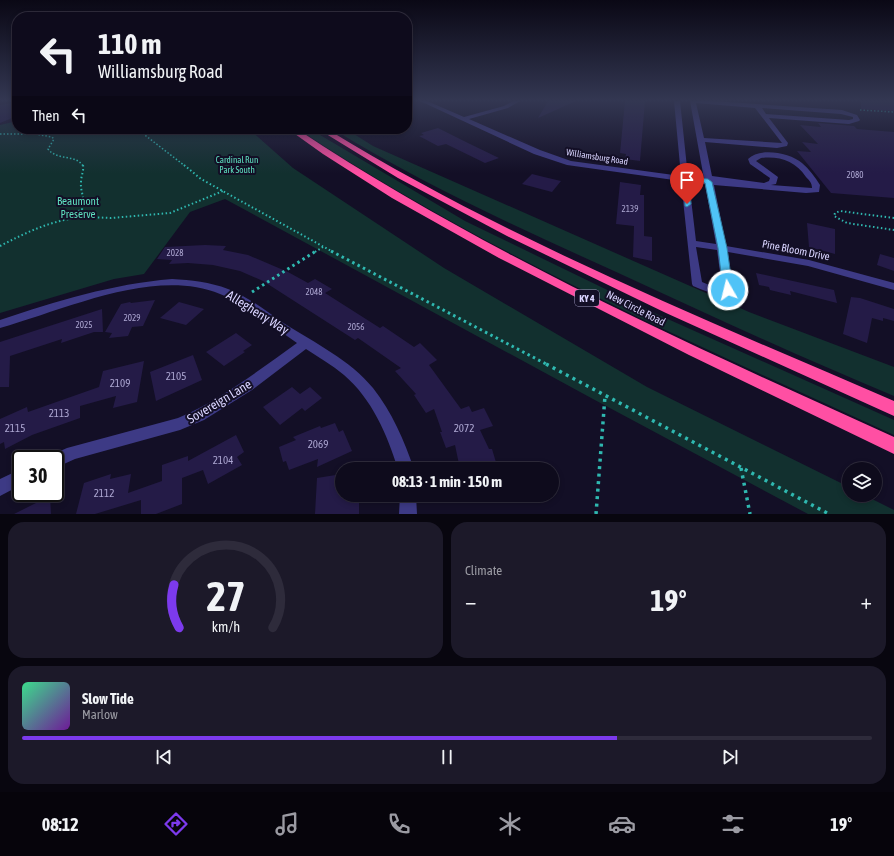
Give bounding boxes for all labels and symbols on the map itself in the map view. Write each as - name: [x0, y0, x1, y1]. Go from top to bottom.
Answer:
- street label: Williamsburg Road: [565, 147, 629, 167]
- park label: Cardinal Run Park South: [216, 155, 258, 175]
- pin: [670, 163, 704, 204]
- house number: 2080: [847, 170, 863, 180]
- park label: Beaumont Preserve: [57, 195, 99, 220]
- house number: 2139: [622, 204, 638, 214]
- street label: Pine Bloom Drive: [761, 238, 831, 262]
- house number: 2028: [167, 248, 183, 258]
- position arrow: [707, 269, 749, 311]
- street label: Allegheny Way: [224, 287, 292, 338]
- house number: 2048: [306, 287, 322, 297]
- street label: New Circle Road: [605, 288, 667, 328]
- road number: KY 4: [575, 290, 599, 306]
- house number: 2029: [124, 313, 140, 323]
- house number: 2025: [76, 320, 92, 330]
- house number: 2056: [348, 322, 364, 332]
- house number: 2105: [166, 370, 186, 382]
- street label: Sovereign Lane: [184, 376, 254, 426]
- house number: 2109: [110, 377, 130, 389]
- house number: 2113: [49, 407, 69, 419]
- house number: 2115: [5, 422, 25, 434]
- house number: 2072: [454, 422, 474, 434]
- house number: 2069: [308, 438, 328, 450]
- speed limit sign: 30: [12, 450, 64, 502]
- house number: 2104: [213, 454, 233, 466]
- house number: 2112: [94, 487, 114, 499]

